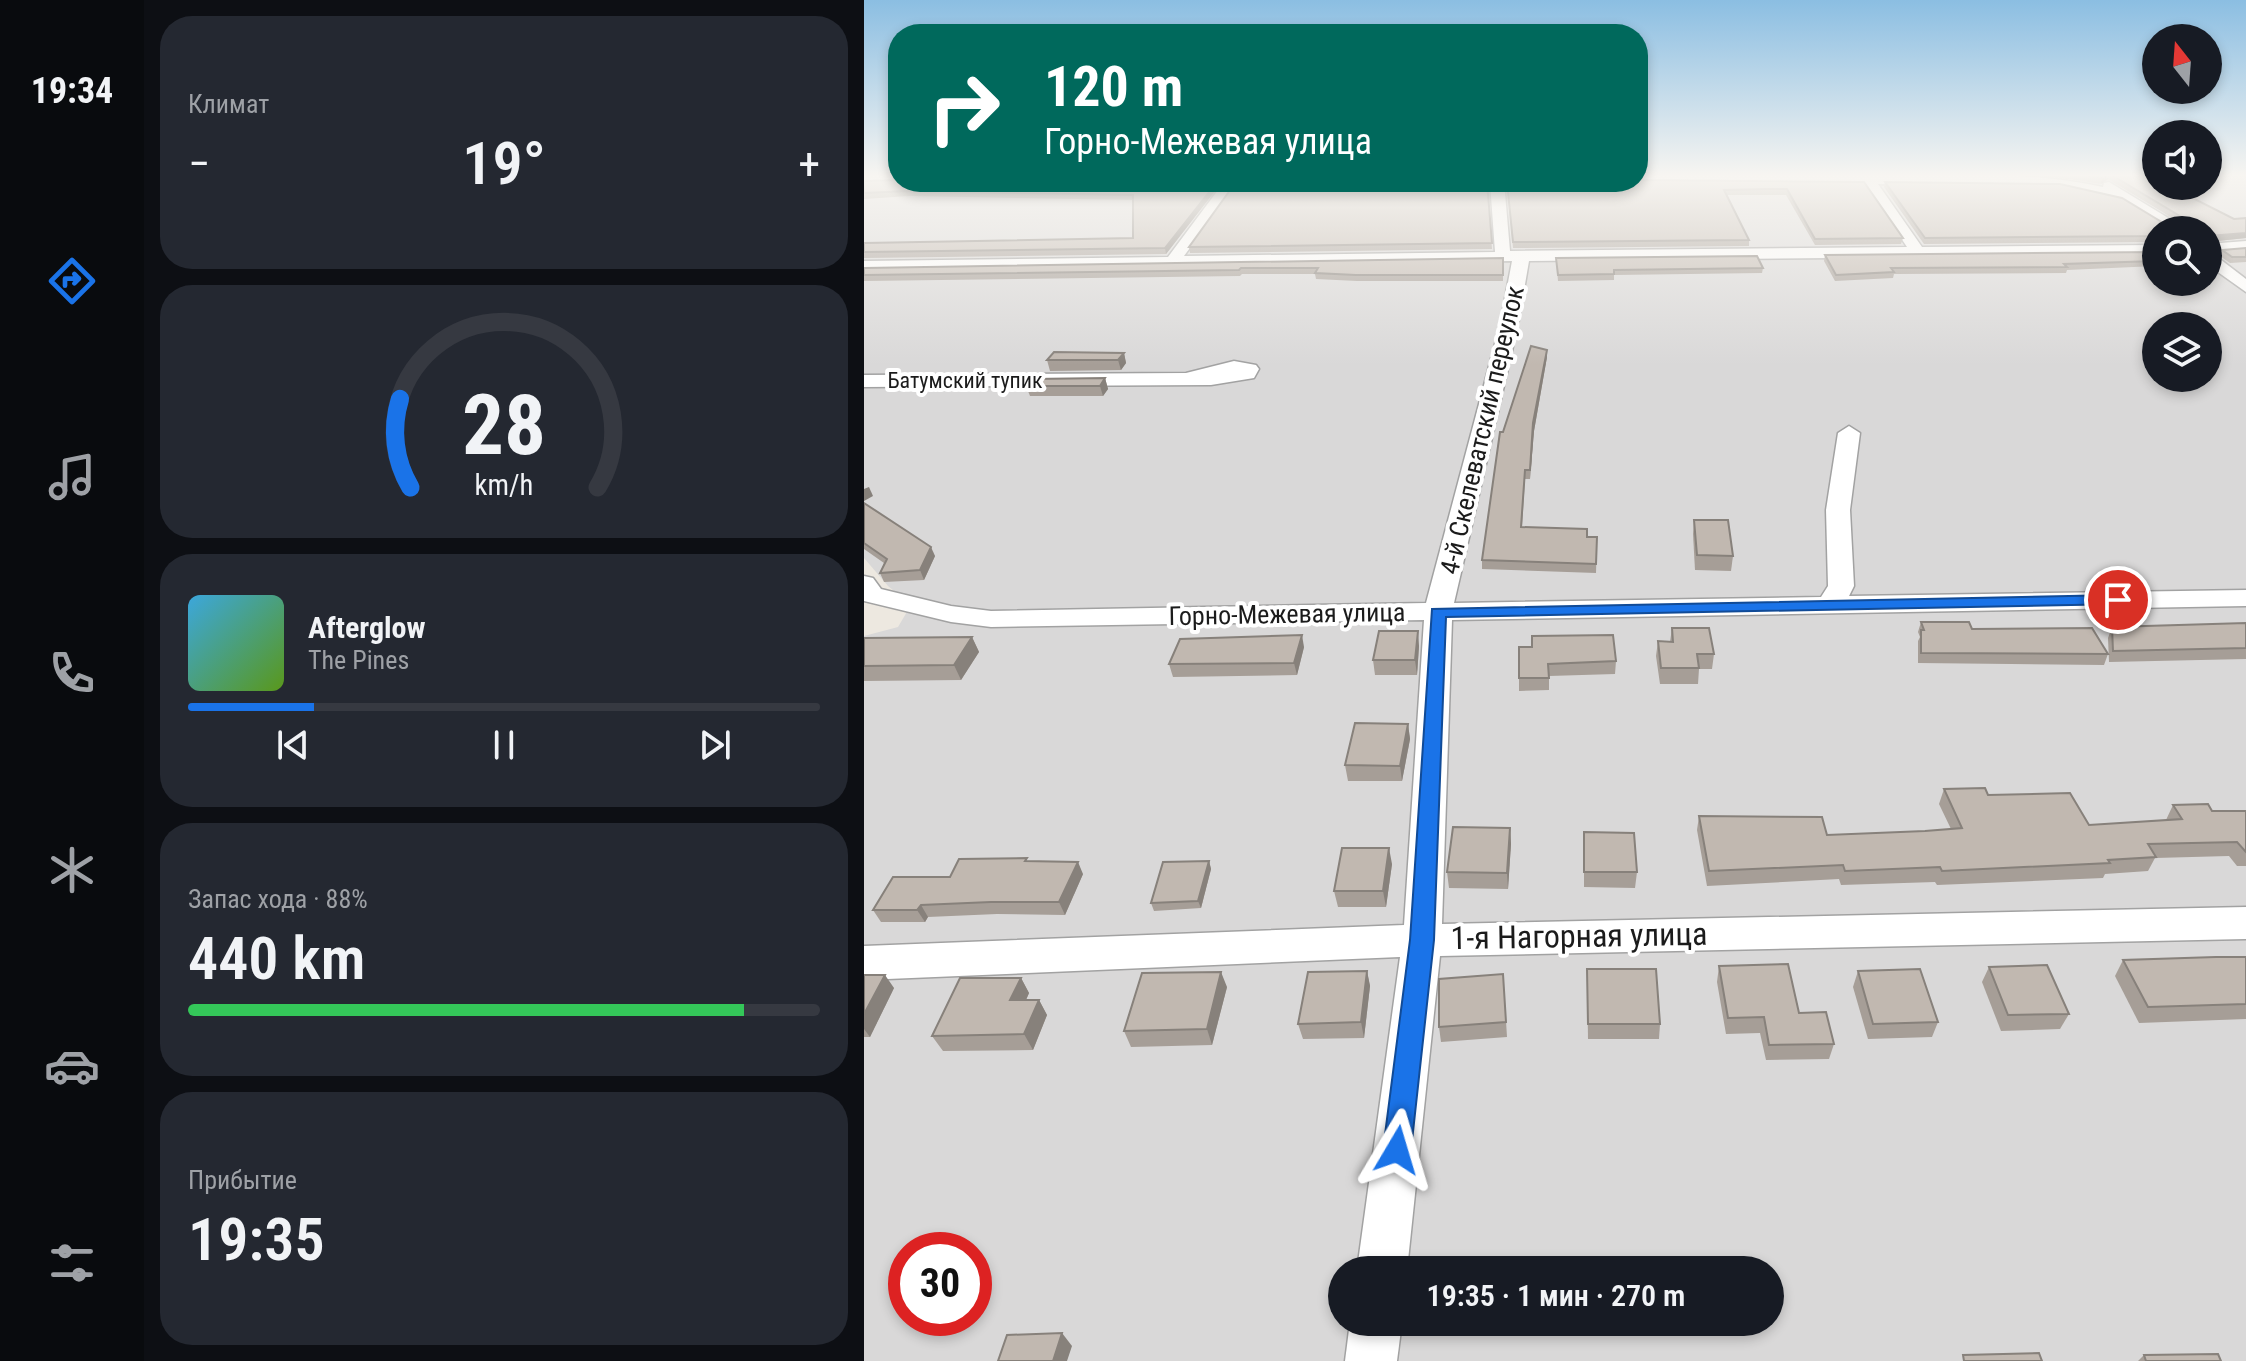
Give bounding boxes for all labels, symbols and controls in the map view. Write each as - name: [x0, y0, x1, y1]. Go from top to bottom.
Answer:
- north arrow: [2142, 24, 2222, 104]
- map controls: [2142, 24, 2222, 392]
- text: 120 m: [1044, 54, 1183, 120]
- icon: right: [912, 56, 1016, 160]
- text: 19:34: [31, 70, 113, 112]
- text: Климат: [188, 89, 269, 119]
- button: sound: [2142, 120, 2222, 200]
- text: Горно-Межевая улица: [1044, 121, 1372, 163]
- text: 19°: [462, 128, 546, 199]
- text: −: [188, 138, 210, 190]
- text: +: [798, 138, 820, 190]
- button: search: [2142, 216, 2222, 296]
- icon: directions: [44, 253, 100, 309]
- street label: 4-й Скелеватский переулок: [1434, 282, 1530, 577]
- button: layers: [2142, 312, 2222, 392]
- street label: Батумский тупик: [887, 368, 1043, 393]
- text: 28: [462, 376, 546, 473]
- icon: music: [44, 449, 100, 505]
- text: km/h: [475, 468, 533, 502]
- pin: [2084, 566, 2152, 634]
- icon: arrive: [2096, 578, 2140, 622]
- street label: Горно-Межевая улица: [1168, 597, 1406, 631]
- text: Afterglow: [308, 610, 426, 645]
- icon: phone: [44, 645, 100, 701]
- text: The Pines: [308, 645, 409, 675]
- icon: previous: [271, 723, 315, 767]
- icon: pause: [482, 723, 526, 767]
- icon: next: [693, 723, 737, 767]
- icon: climate: [44, 842, 100, 898]
- text: Запас хода · 88%: [188, 884, 368, 914]
- street label: 1-я Нагорная улица: [1450, 915, 1708, 957]
- text: 440 km: [188, 923, 365, 994]
- icon: car: [44, 1038, 100, 1094]
- position arrow: [1355, 1108, 1439, 1192]
- text: Прибытие: [188, 1165, 297, 1195]
- text: 19:35: [188, 1204, 325, 1275]
- speed limit sign: 30: [888, 1232, 992, 1336]
- icon: filters: [44, 1235, 100, 1291]
- text: 19:35 · 1 мин · 270 m: [1427, 1278, 1685, 1313]

